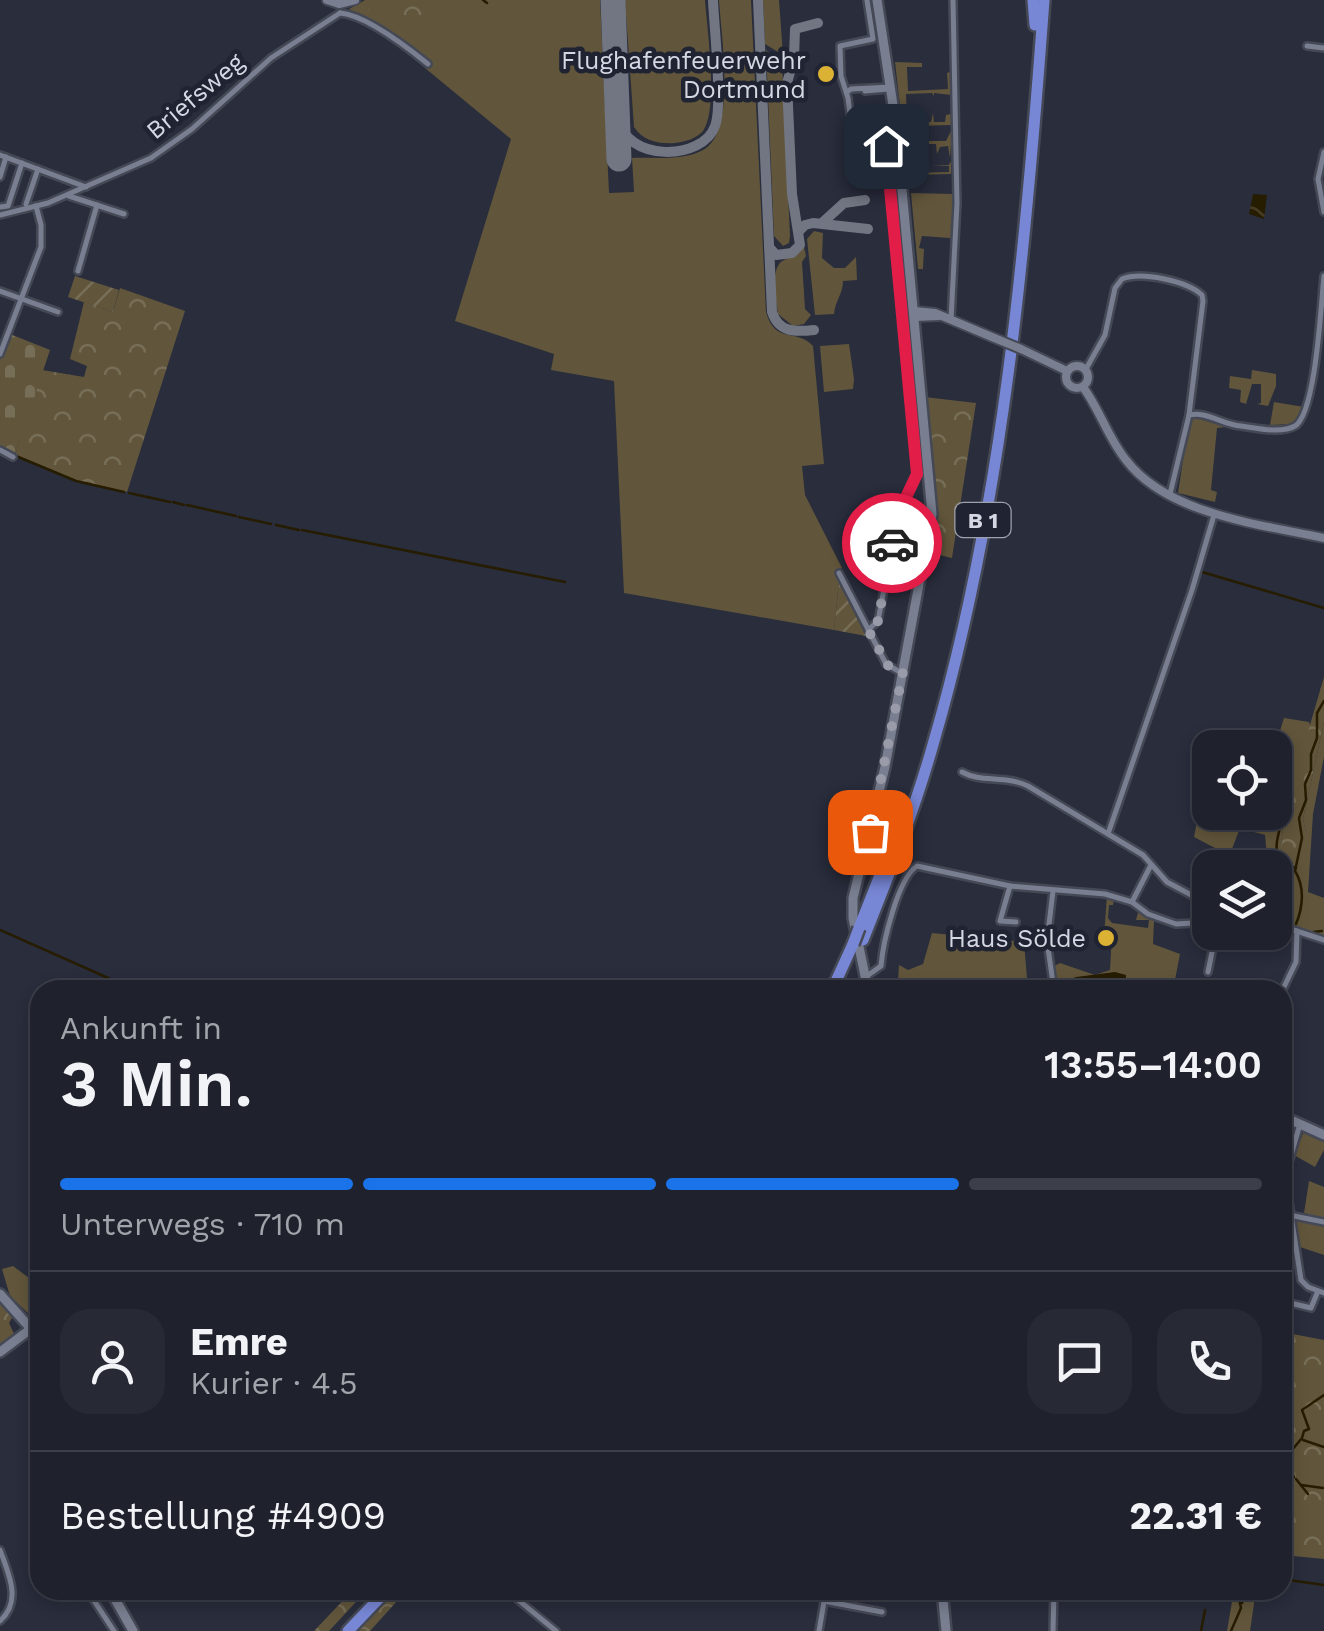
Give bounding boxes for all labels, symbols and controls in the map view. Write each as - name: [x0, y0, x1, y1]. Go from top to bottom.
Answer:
- place label: Flughafenfeuerwehr Dortmund: [561, 46, 806, 104]
- street label: Briefsweg: [141, 47, 250, 145]
- marker: Flughafenfeuerwehr Dortmund: [815, 63, 837, 85]
- pin: [844, 104, 929, 189]
- icon: home: [859, 119, 914, 174]
- courier: [842, 493, 942, 593]
- road number: B 1: [956, 503, 1010, 537]
- icon: car: [865, 516, 920, 571]
- map controls: [1192, 730, 1292, 950]
- button: locate: [1192, 730, 1292, 830]
- pin: [828, 790, 913, 875]
- icon: bag: [843, 805, 898, 860]
- button: layers: [1192, 850, 1292, 950]
- place label: Haus Sölde: [948, 924, 1086, 953]
- marker: Haus Sölde: [1095, 927, 1117, 949]
- text: Ankunft in: [60, 1009, 222, 1047]
- text: 13:55–14:00: [1044, 1043, 1262, 1087]
- text: 3 Min.: [60, 1046, 253, 1122]
- text: Unterwegs · 710 m: [60, 1205, 345, 1243]
- button: person: [60, 1309, 165, 1414]
- button: chat: [1027, 1309, 1132, 1414]
- button: phone: [1157, 1309, 1262, 1414]
- text: Emre: [190, 1320, 288, 1364]
- text: Kurier · 4.5: [190, 1364, 358, 1402]
- text: Bestellung #4909: [60, 1494, 386, 1538]
- text: 22.31 €: [1129, 1494, 1262, 1538]

